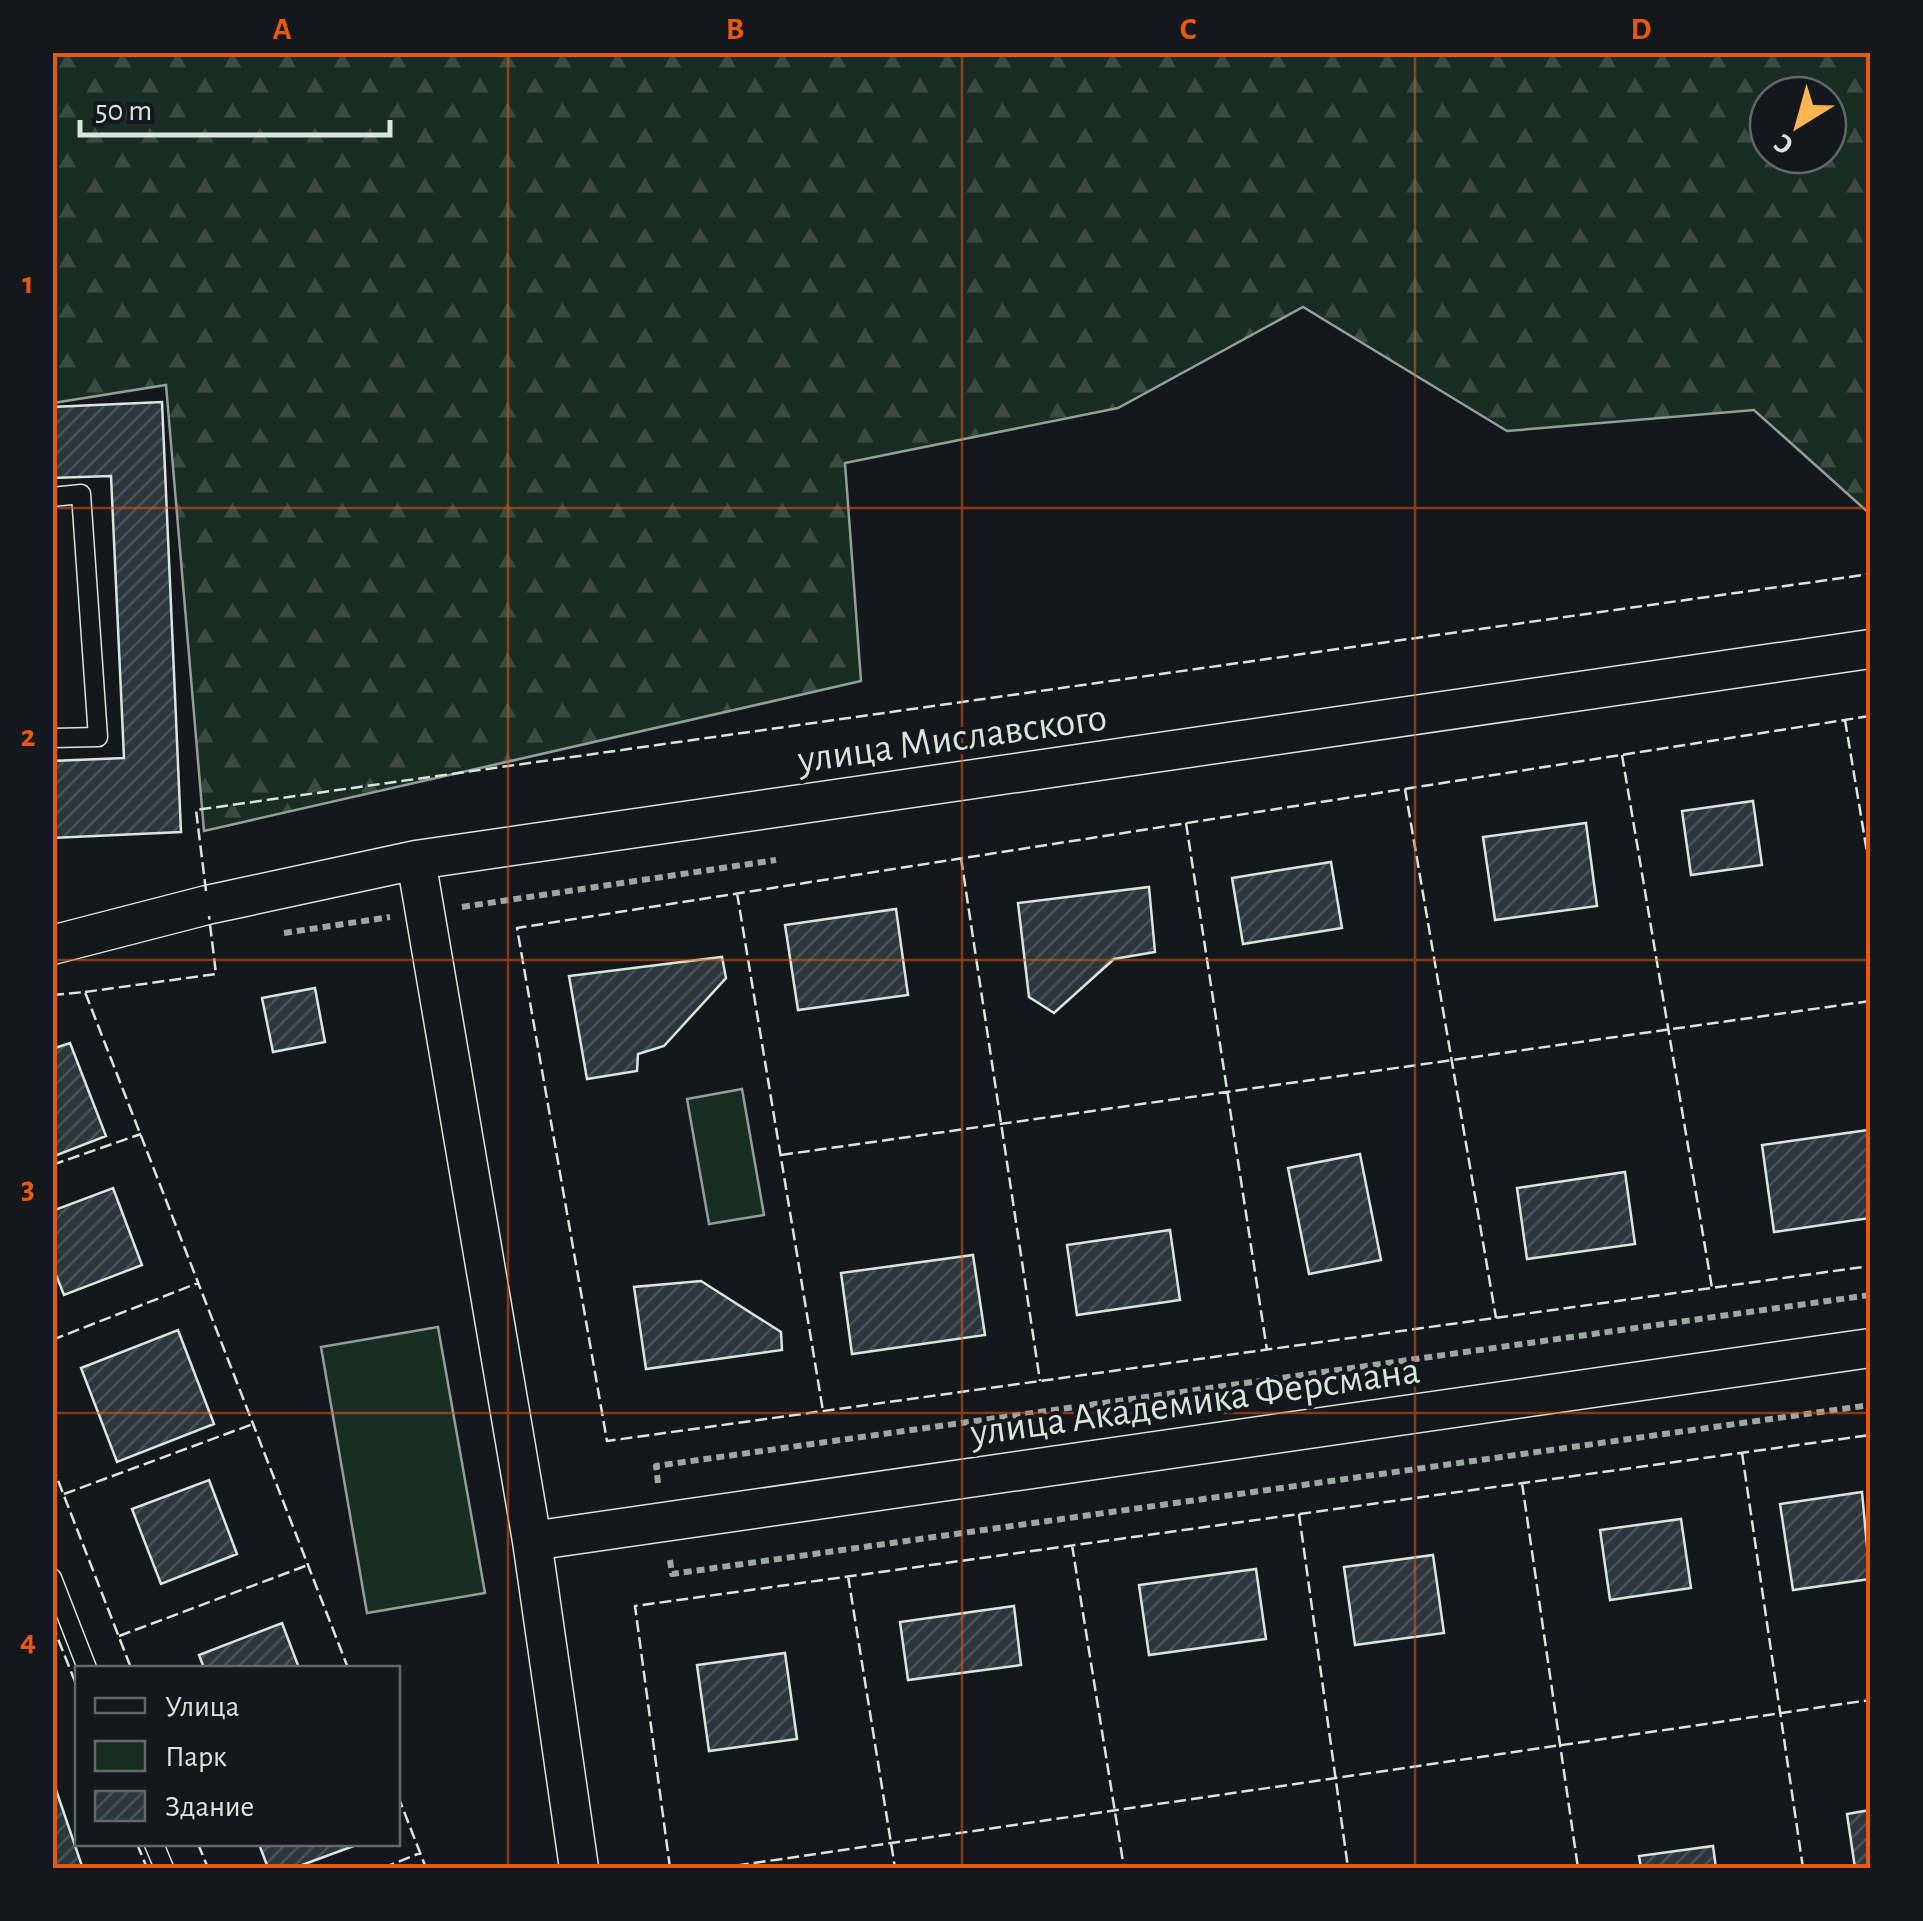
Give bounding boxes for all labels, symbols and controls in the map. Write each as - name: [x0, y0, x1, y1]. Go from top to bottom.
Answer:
- text: A: [272, 13, 292, 45]
- text: B: [726, 13, 744, 45]
- text: C: [1180, 13, 1197, 45]
- text: D: [1631, 13, 1652, 45]
- scale bar: [80, 75, 390, 137]
- north arrow: [1748, 75, 1848, 175]
- text: 50 m: [95, 96, 152, 126]
- text: С: [1770, 128, 1799, 159]
- text: 1: [22, 267, 34, 299]
- street label: улица Миславского: [794, 697, 1109, 781]
- text: 2: [20, 720, 36, 752]
- text: 3: [21, 1172, 35, 1204]
- street label: улица Академика Ферсмана: [967, 1351, 1422, 1453]
- text: 4: [20, 1625, 36, 1657]
- legend: [75, 1666, 400, 1846]
- text: Улица: [165, 1692, 240, 1722]
- text: Парк: [165, 1742, 227, 1772]
- text: Здание: [165, 1792, 254, 1822]

